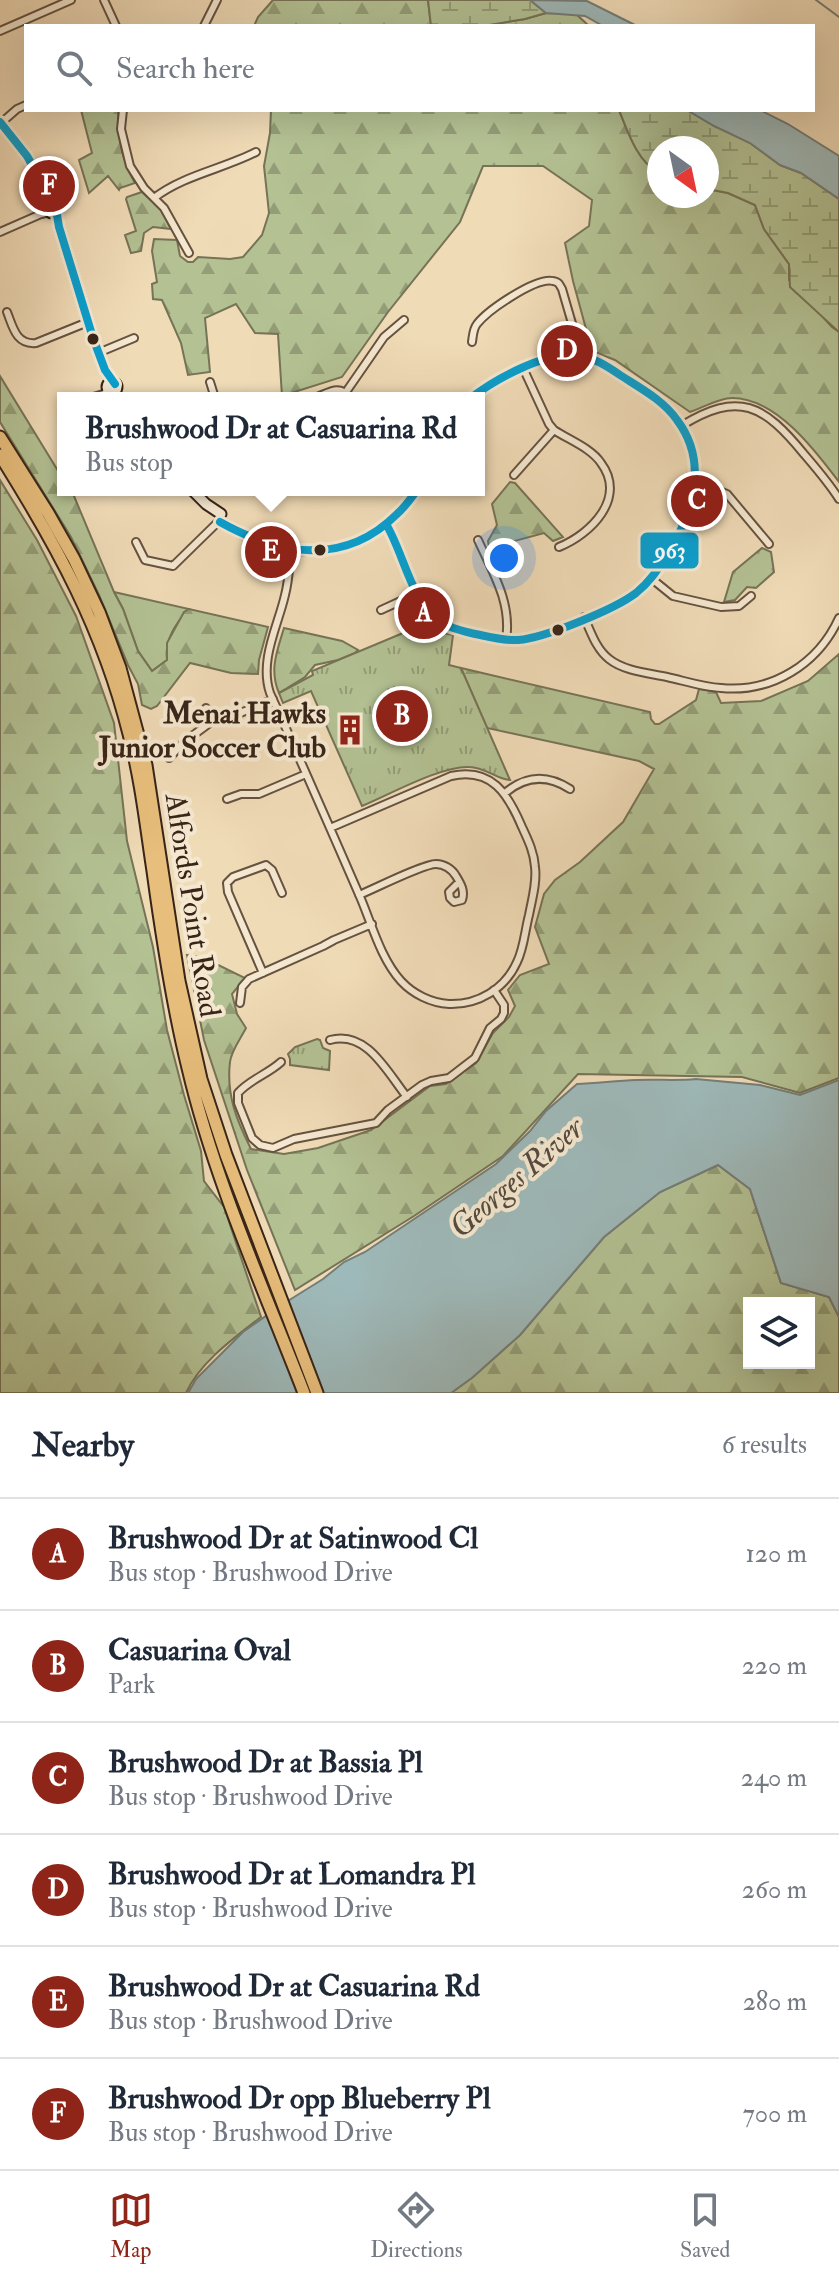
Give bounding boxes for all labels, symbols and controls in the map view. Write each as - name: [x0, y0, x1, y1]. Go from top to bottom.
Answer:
- search box: [24, 24, 815, 112]
- icon: search: [52, 46, 96, 90]
- text: Search here: [116, 50, 255, 87]
- north arrow: [647, 136, 719, 208]
- pin: F: [23, 156, 75, 216]
- pin: D: [541, 321, 593, 381]
- unlabelled marker: [85, 331, 101, 347]
- popup: [57, 392, 485, 496]
- text: Brushwood Dr at Casuarina Rd: [85, 410, 457, 447]
- text: Bus stop: [85, 447, 173, 479]
- pin: C: [671, 471, 723, 531]
- pin: E: [245, 522, 297, 582]
- line badge: 963: [639, 531, 700, 570]
- text: 963: [653, 537, 685, 565]
- your location: [484, 538, 524, 578]
- unlabelled marker: [312, 542, 328, 558]
- pin: A: [398, 583, 450, 643]
- unlabelled marker: [550, 622, 566, 638]
- pin: B: [376, 686, 428, 746]
- place label: Menai Hawks Junior Soccer Club: [97, 695, 326, 766]
- building icon: Menai Hawks Junior Soccer Club: [333, 713, 367, 747]
- street label: Alfords Point Road: [156, 790, 229, 1020]
- water label: Georges River: [441, 1107, 594, 1247]
- map controls: [743, 1297, 815, 1369]
- button: layers: [743, 1297, 815, 1369]
- text: Nearby: [32, 1424, 134, 1467]
- text: 6 results: [722, 1429, 807, 1461]
- text: Brushwood Dr at Satinwood Cl: [108, 1520, 478, 1557]
- text: A: [50, 1538, 66, 1570]
- text: 120 m: [746, 1538, 807, 1570]
- text: Bus stop · Brushwood Drive: [108, 1557, 393, 1589]
- text: Casuarina Oval: [108, 1632, 291, 1669]
- text: B: [49, 1650, 67, 1682]
- text: 220 m: [742, 1650, 807, 1682]
- text: Park: [108, 1669, 155, 1701]
- text: Brushwood Dr at Bassia Pl: [108, 1744, 423, 1781]
- text: C: [48, 1762, 68, 1794]
- text: 240 m: [741, 1762, 807, 1794]
- text: Bus stop · Brushwood Drive: [108, 1781, 393, 1813]
- text: Brushwood Dr at Lomandra Pl: [108, 1856, 475, 1893]
- text: D: [47, 1874, 69, 1906]
- text: 260 m: [742, 1874, 807, 1906]
- text: Bus stop · Brushwood Drive: [108, 1893, 393, 1925]
- text: Brushwood Dr at Casuarina Rd: [108, 1968, 480, 2005]
- text: E: [49, 1986, 67, 2018]
- text: 280 m: [743, 1986, 807, 2018]
- text: Bus stop · Brushwood Drive: [108, 2005, 393, 2037]
- text: Brushwood Dr opp Blueberry Pl: [108, 2080, 491, 2117]
- text: F: [50, 2098, 66, 2130]
- text: 700 m: [743, 2098, 807, 2130]
- text: Bus stop · Brushwood Drive: [108, 2117, 393, 2149]
- tab: Map: [109, 2188, 153, 2264]
- tab: Directions: [370, 2188, 463, 2264]
- tab: Saved: [680, 2188, 730, 2264]

